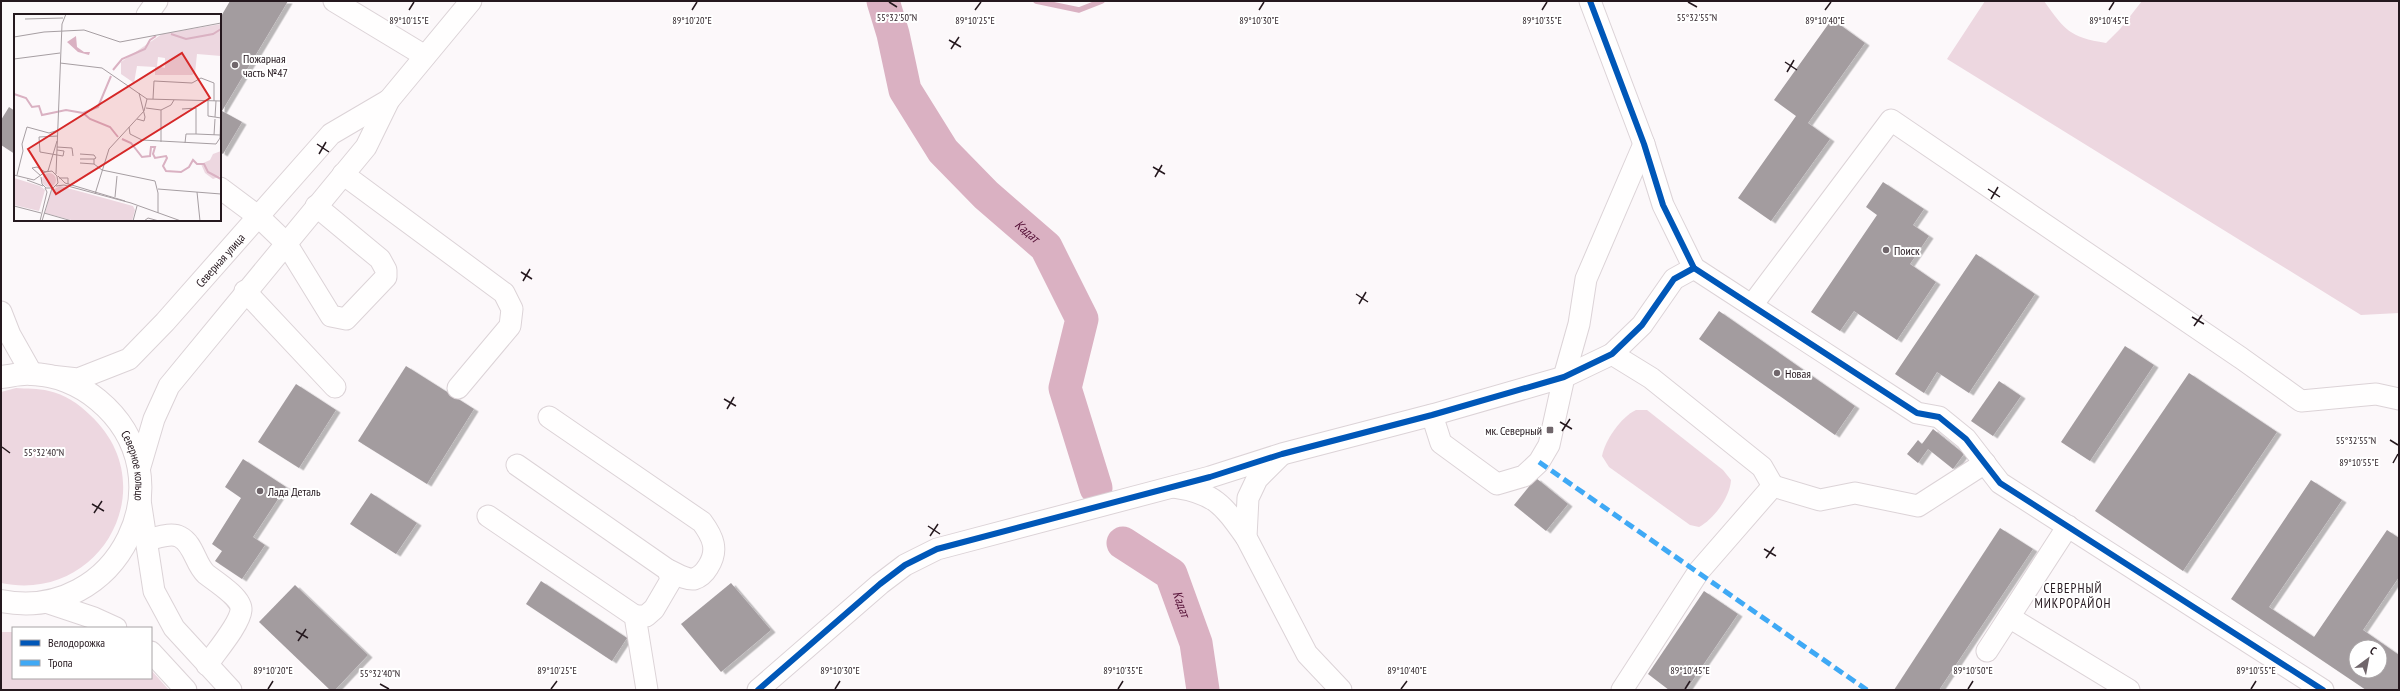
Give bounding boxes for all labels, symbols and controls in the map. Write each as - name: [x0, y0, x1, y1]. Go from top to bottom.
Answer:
- text: 55°32'50"N: [877, 11, 917, 24]
- text: 55°32'55"N: [1677, 11, 1717, 24]
- inset map: [14, 14, 221, 221]
- text: 89°10'15"E: [389, 14, 429, 27]
- text: 89°10'20"E: [672, 14, 712, 27]
- text: 89°10'25"E: [955, 14, 995, 27]
- text: 89°10'30"E: [1239, 14, 1279, 27]
- text: 89°10'35"E: [1522, 14, 1562, 27]
- text: 89°10'40"E: [1805, 14, 1845, 27]
- text: 89°10'45"E: [2089, 14, 2129, 27]
- place label: Пожарная часть №47: [243, 51, 288, 80]
- marker: Пожарная часть №47: [230, 60, 240, 70]
- water label: Кадат: [1012, 216, 1044, 247]
- street label: Северная улица: [192, 230, 248, 290]
- place label: Поиск: [1894, 243, 1920, 258]
- marker: Поиск: [1881, 245, 1891, 255]
- place label: Новая: [1785, 366, 1811, 381]
- marker: Новая: [1772, 368, 1782, 378]
- place label: мк. Северный: [1485, 423, 1542, 438]
- marker: мк. Северный: [1545, 425, 1555, 435]
- street label: Северное кольцо: [118, 427, 148, 502]
- text: 55°32'55"N: [2336, 434, 2376, 447]
- text: 55°32'40"N: [24, 446, 64, 459]
- text: 89°10'55"E: [2339, 456, 2379, 469]
- place label: Лада Деталь: [267, 484, 321, 499]
- marker: Лада Деталь: [255, 486, 265, 496]
- district label: СЕВЕРНЫЙ МИКРОРАЙОН: [2034, 580, 2112, 612]
- water label: Кадат: [1169, 588, 1195, 621]
- legend: [12, 627, 152, 679]
- text: Велодорожка: [48, 635, 105, 650]
- north arrow: [2348, 639, 2388, 679]
- text: С: [2367, 643, 2379, 658]
- text: Тропа: [48, 655, 73, 670]
- text: 89°10'20"E: [253, 664, 293, 677]
- text: 89°10'25"E: [537, 664, 577, 677]
- text: 89°10'30"E: [820, 664, 860, 677]
- text: 89°10'35"E: [1103, 664, 1143, 677]
- text: 89°10'40"E: [1387, 664, 1427, 677]
- text: 89°10'45"E: [1670, 664, 1710, 677]
- text: 89°10'50"E: [1953, 664, 1993, 677]
- text: 89°10'55"E: [2236, 664, 2276, 677]
- text: 55°32'40"N: [360, 667, 400, 680]

